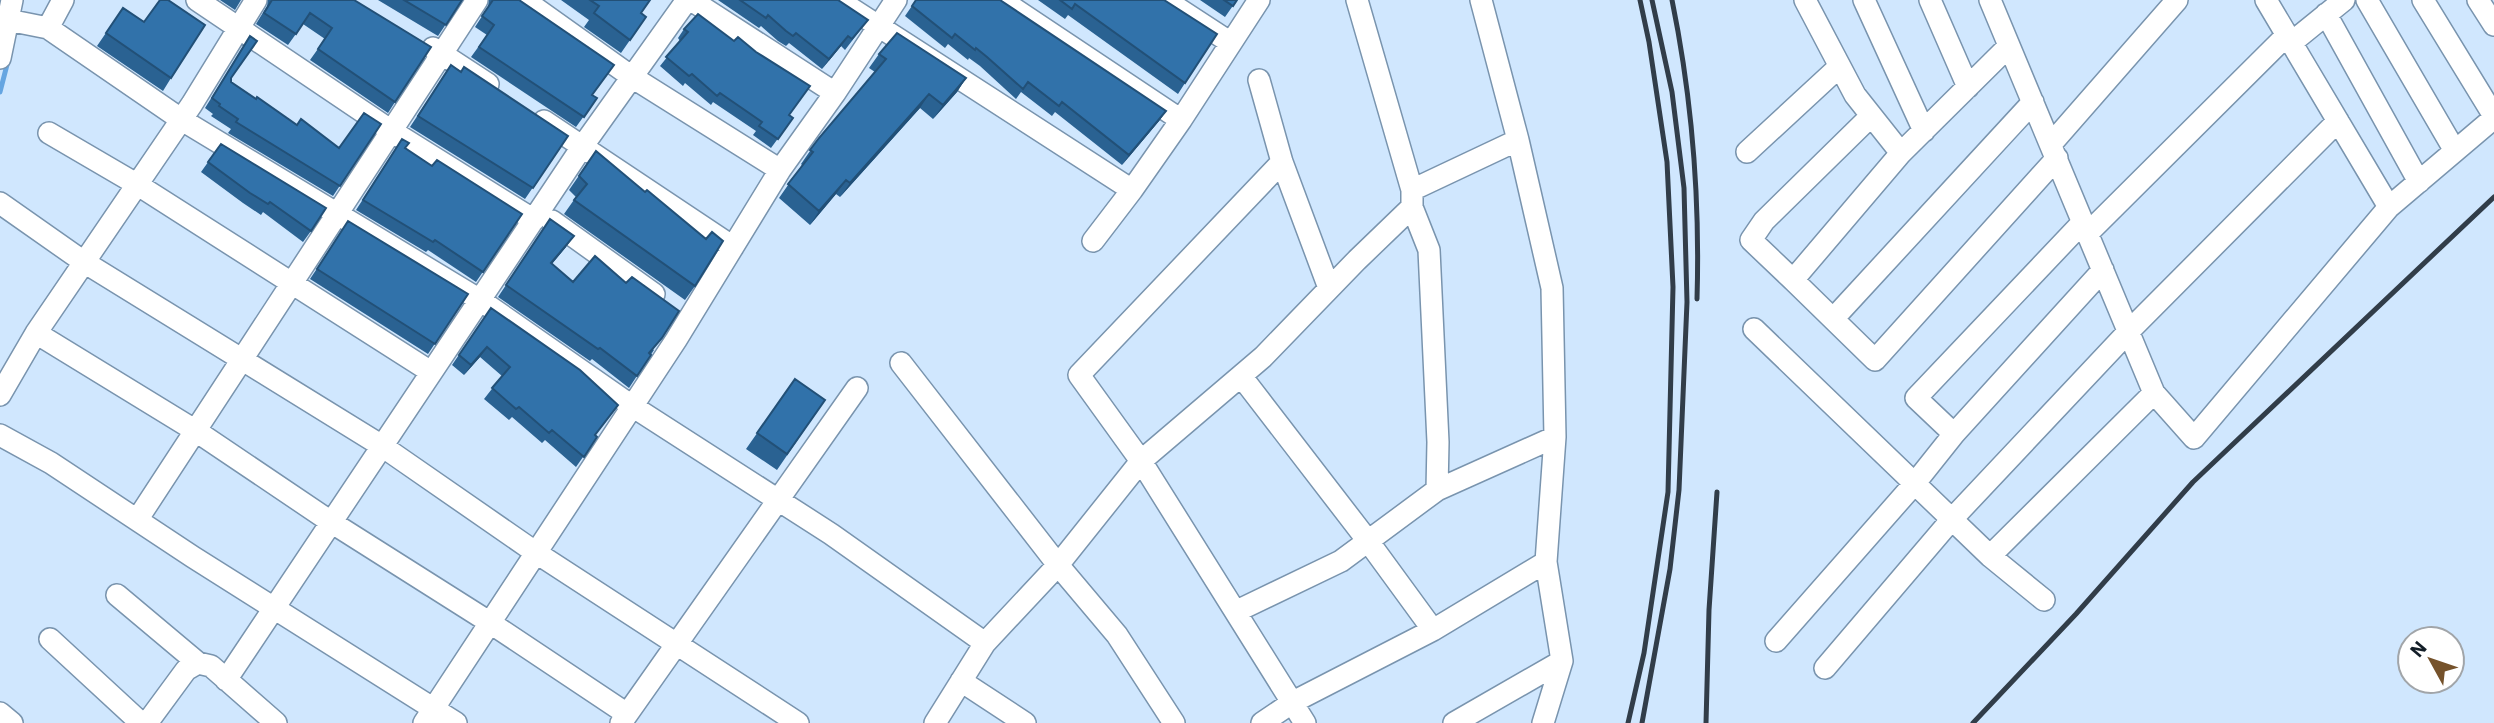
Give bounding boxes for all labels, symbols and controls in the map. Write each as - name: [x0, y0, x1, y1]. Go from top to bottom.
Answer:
- north arrow: [2396, 625, 2466, 695]
- text: N: [2404, 636, 2432, 662]

